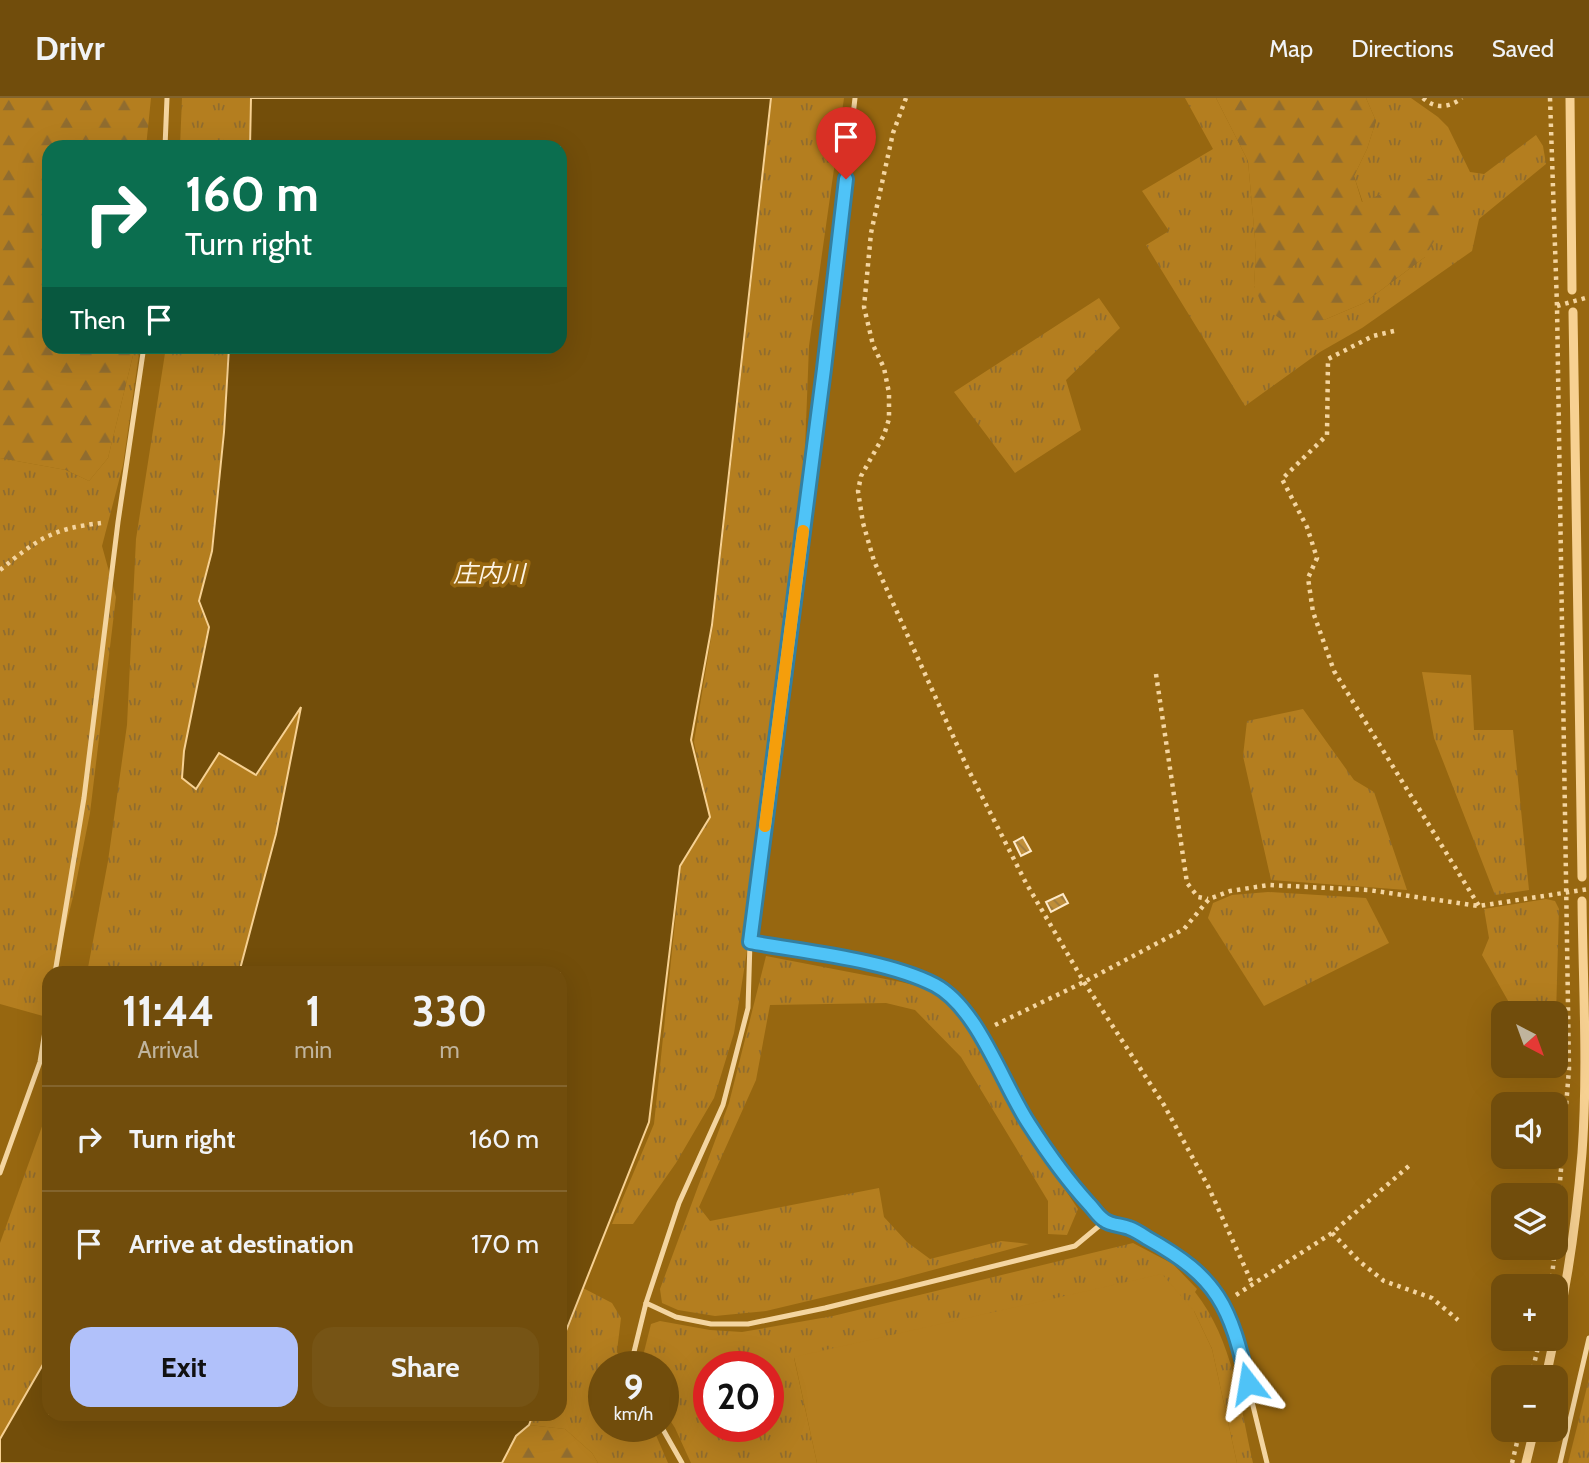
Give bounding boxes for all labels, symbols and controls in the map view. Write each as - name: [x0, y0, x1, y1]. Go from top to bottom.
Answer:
- text: Drivr: [35, 28, 105, 68]
- text: Map: [1269, 34, 1313, 63]
- text: Directions: [1351, 34, 1454, 63]
- text: Saved: [1492, 34, 1554, 63]
- pin: [816, 107, 876, 179]
- icon: arrive: [827, 118, 865, 156]
- text: 160 m: [185, 164, 319, 223]
- icon: right: [70, 168, 161, 259]
- text: Turn right: [185, 224, 312, 263]
- icon: arrive: [140, 301, 178, 339]
- text: Then: [70, 304, 126, 336]
- water label: 庄内川: [453, 559, 528, 588]
- text: 11:44: [122, 985, 214, 1037]
- text: 1: [306, 985, 321, 1037]
- text: 330: [412, 985, 487, 1037]
- north arrow: [1491, 1001, 1568, 1078]
- map controls: [1491, 1001, 1568, 1442]
- text: Arrival: [138, 1036, 199, 1064]
- text: min: [294, 1036, 332, 1064]
- text: m: [439, 1036, 460, 1064]
- button: sound: [1491, 1092, 1568, 1169]
- icon: right: [70, 1120, 108, 1158]
- text: Turn right: [129, 1123, 235, 1155]
- text: 160 m: [469, 1123, 539, 1155]
- button: layers: [1491, 1183, 1568, 1260]
- icon: arrive: [70, 1225, 108, 1263]
- text: Arrive at destination: [129, 1228, 354, 1260]
- text: 170 m: [471, 1228, 539, 1260]
- button: +: [1491, 1274, 1568, 1351]
- button: Exit: [70, 1327, 298, 1407]
- button: Share: [312, 1327, 539, 1407]
- position arrow: [1211, 1346, 1285, 1420]
- speed limit sign: 20: [693, 1351, 784, 1442]
- button: −: [1491, 1365, 1568, 1442]
- text: 9: [624, 1366, 643, 1409]
- text: km/h: [614, 1403, 653, 1425]

